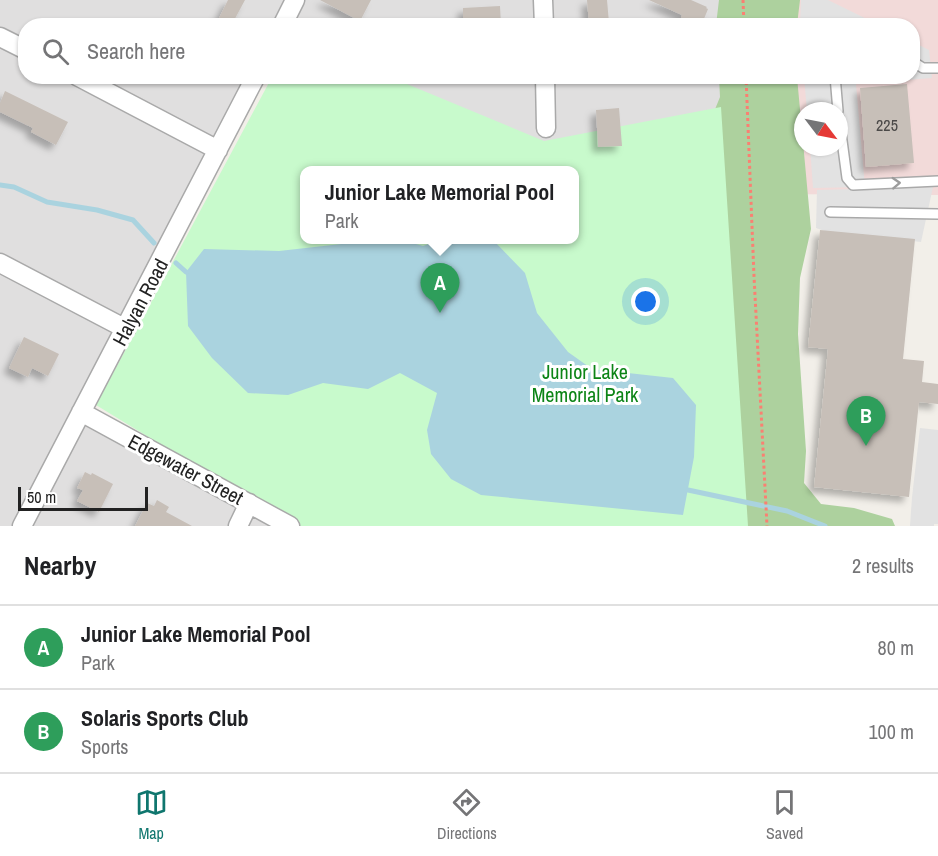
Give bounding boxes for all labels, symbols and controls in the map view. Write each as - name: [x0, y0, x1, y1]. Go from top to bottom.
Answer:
- search box: [18, 18, 920, 84]
- icon: search: [39, 35, 72, 68]
- text: Search here: [87, 36, 185, 66]
- north arrow: [794, 102, 848, 156]
- house number: 225: [876, 114, 898, 136]
- popup: [300, 166, 579, 244]
- one-way arrow: [891, 176, 900, 189]
- text: Junior Lake Memorial Pool: [325, 177, 554, 207]
- text: Park: [325, 207, 358, 234]
- street label: Halyan Road: [106, 254, 174, 350]
- pin: A: [420, 264, 460, 313]
- your location: [631, 287, 660, 316]
- park label: Junior Lake Memorial Park: [532, 358, 639, 408]
- pin: B: [846, 396, 886, 446]
- street label: Edgewater Street: [124, 427, 249, 511]
- scale bar: [18, 484, 148, 511]
- text: 50 m: [27, 486, 56, 508]
- text: Nearby: [24, 548, 96, 583]
- text: 2 results: [852, 552, 914, 579]
- text: Junior Lake Memorial Pool: [81, 619, 311, 649]
- text: A: [38, 634, 49, 661]
- text: 80 m: [878, 634, 914, 661]
- text: Park: [81, 649, 115, 676]
- text: Solaris Sports Club: [81, 703, 248, 733]
- text: B: [38, 718, 49, 745]
- text: 100 m: [868, 718, 914, 745]
- text: Sports: [81, 733, 128, 760]
- tab: Map: [135, 786, 168, 844]
- tab: Directions: [437, 786, 497, 844]
- tab: Saved: [766, 786, 803, 844]

